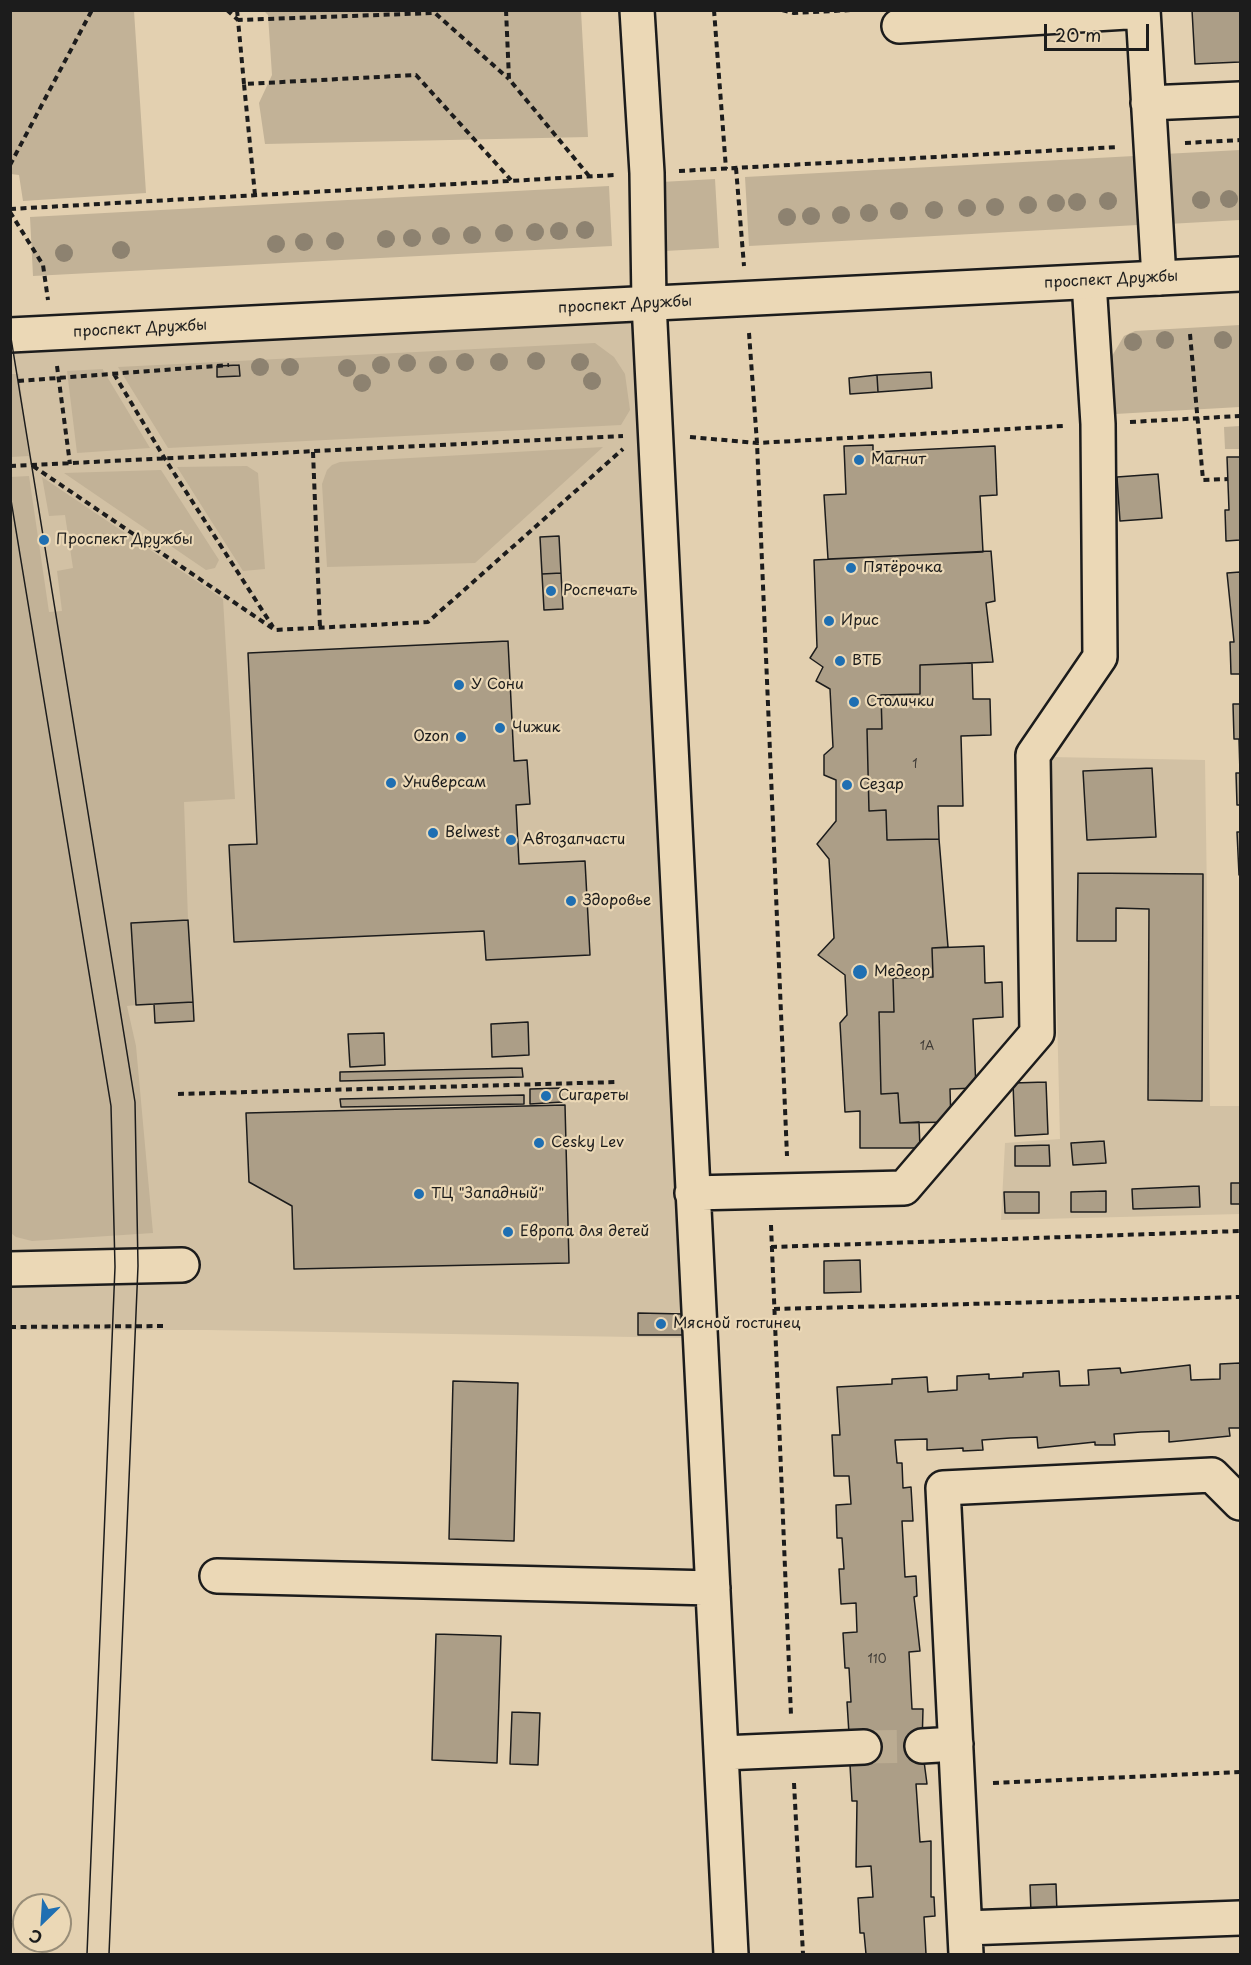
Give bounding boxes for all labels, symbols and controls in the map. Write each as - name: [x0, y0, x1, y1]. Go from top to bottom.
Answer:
- scale bar: [1047, 12, 1152, 50]
- text: 20 m: [1055, 21, 1101, 48]
- street label: проспект Дружбы: [1043, 267, 1179, 293]
- street label: проспект Дружбы: [557, 292, 693, 318]
- street label: проспект Дружбы: [72, 316, 208, 342]
- place label: Магнит: [871, 451, 926, 469]
- marker: Магнит: [852, 453, 866, 467]
- place label: Проспект Дружбы: [56, 531, 193, 549]
- marker: Проспект Дружбы: [37, 533, 51, 547]
- place label: Пятёрочка: [863, 559, 942, 577]
- marker: Пятёрочка: [844, 561, 858, 575]
- place label: Роспечать: [563, 582, 637, 600]
- marker: Роспечать: [544, 584, 558, 598]
- place label: Ирис: [841, 612, 879, 630]
- marker: Ирис: [822, 614, 836, 628]
- place label: ВТБ: [852, 652, 881, 670]
- marker: ВТБ: [833, 654, 847, 668]
- place label: У Сони: [471, 676, 524, 694]
- marker: У Сони: [452, 678, 466, 692]
- place label: Столички: [866, 693, 935, 711]
- marker: Столички: [847, 695, 861, 709]
- place label: Чижик: [512, 719, 560, 737]
- marker: Чижик: [493, 721, 507, 735]
- place label: Ozon: [413, 728, 449, 746]
- marker: Ozon: [454, 730, 468, 744]
- house number: 1: [912, 758, 918, 772]
- place label: Универсам: [403, 774, 487, 792]
- marker: Универсам: [384, 776, 398, 790]
- place label: Сезар: [859, 776, 904, 794]
- marker: Сезар: [840, 778, 854, 792]
- place label: Belwest: [445, 824, 500, 842]
- marker: Belwest: [426, 826, 440, 840]
- place label: Автозапчасти: [523, 831, 625, 849]
- marker: Автозапчасти: [504, 833, 518, 847]
- place label: Здоровье: [583, 892, 651, 910]
- marker: Здоровье: [564, 894, 578, 908]
- marker: Медеор: [851, 963, 869, 981]
- place label: Медеор: [874, 963, 930, 981]
- house number: 1А: [920, 1040, 934, 1054]
- place label: Сигареты: [558, 1087, 629, 1105]
- marker: Сигареты: [539, 1089, 553, 1103]
- place label: Cesky Lev: [551, 1134, 624, 1152]
- marker: Cesky Lev: [532, 1136, 546, 1150]
- place label: ТЦ "Западный": [431, 1185, 544, 1203]
- marker: ТЦ "Западный": [412, 1187, 426, 1201]
- place label: Европа для детей: [520, 1223, 649, 1241]
- marker: Европа для детей: [501, 1225, 515, 1239]
- place label: Мясной гостинец: [673, 1315, 801, 1333]
- marker: Мясной гостинец: [654, 1317, 668, 1331]
- house number: 110: [868, 1653, 886, 1667]
- north arrow: [12, 1893, 72, 1953]
- text: С: [25, 1924, 46, 1951]

